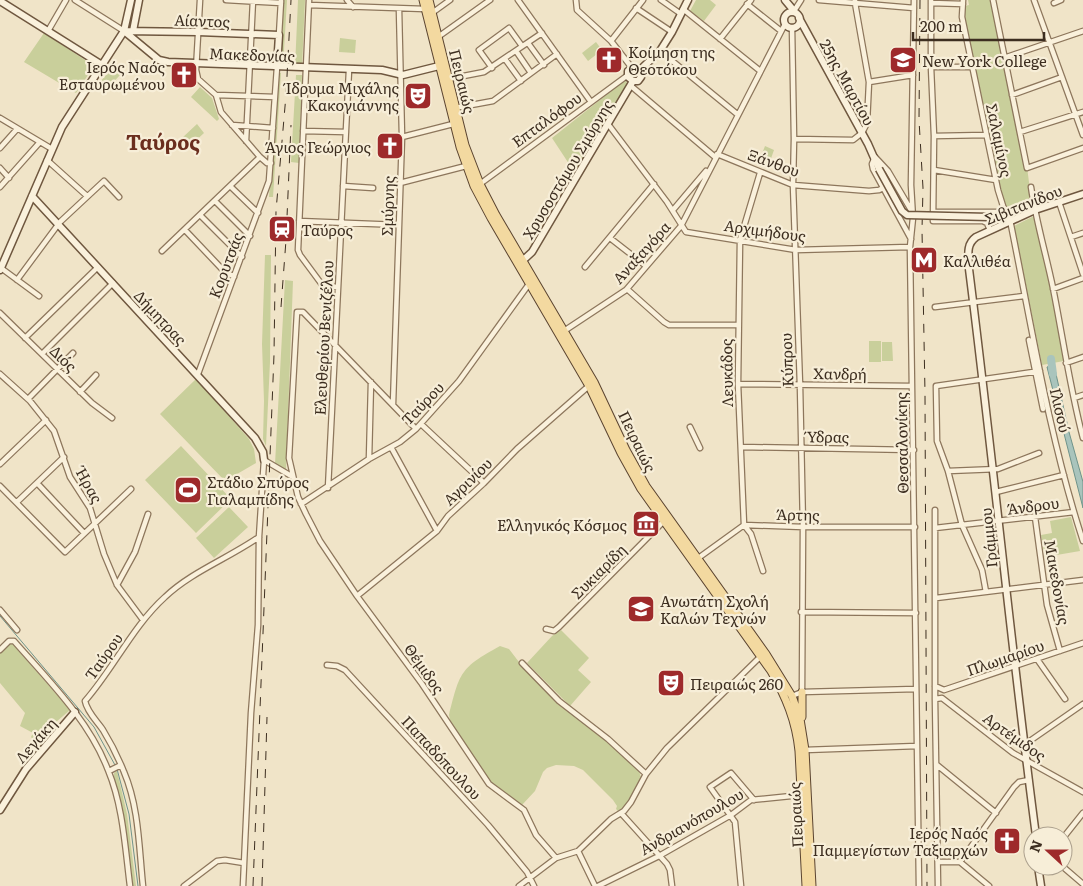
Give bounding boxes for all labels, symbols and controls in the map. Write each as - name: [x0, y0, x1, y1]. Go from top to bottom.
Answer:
- street label: Αίαντος: [174, 8, 231, 32]
- scale bar: [913, 10, 1044, 42]
- text: 200 m: [920, 14, 963, 37]
- street label: 25ης Μαρτίου: [815, 35, 881, 130]
- place label: Κοίμηση της Θεοτόκου: [628, 40, 716, 80]
- street label: Μακεδονίας: [209, 41, 296, 67]
- church icon: Κοίμηση της Θεοτόκου: [594, 45, 624, 75]
- school or university icon: New York College: [888, 45, 918, 75]
- street label: Πειραιώς: [444, 46, 482, 116]
- place label: New York College: [922, 49, 1047, 72]
- place label: Ιερός Ναός Εσταυρωμένου: [59, 55, 166, 95]
- church icon: Ιερός Ναός Εσταυρωμένου: [169, 60, 199, 90]
- place label: Ίδρυμα Μιχάλης Κακογιάννης: [282, 76, 400, 116]
- theatre icon: Ίδρυμα Μιχάλης Κακογιάννης: [403, 81, 433, 111]
- street label: Επταλόφου: [506, 86, 586, 152]
- street label: Χρυσοστόμου Σμύρνης: [516, 94, 618, 243]
- street label: Σαλαμίνος: [981, 101, 1019, 180]
- district label: Ταύρος: [126, 126, 200, 156]
- church icon: Άγιος Γεώργιος: [375, 131, 405, 161]
- place label: Άγιος Γεώργιος: [265, 135, 372, 158]
- street label: Ξάνθου: [745, 142, 803, 182]
- street label: Σμύρνης: [374, 175, 400, 237]
- street label: Σιβιτανίδου: [981, 178, 1065, 230]
- street label: Αρχιμήδους: [723, 213, 808, 247]
- station icon: Ταύρος: [267, 214, 297, 244]
- street label: Αναξαγόρα: [606, 215, 676, 289]
- place label: Ταύρος: [301, 218, 354, 241]
- street label: Κορυτσάς: [202, 228, 248, 301]
- metro station icon: Καλλιθέα: [909, 245, 939, 275]
- place label: Καλλιθέα: [943, 249, 1011, 272]
- street label: Ελευθερίου Βενιζέλου: [307, 260, 339, 416]
- street label: Δήμητρας: [129, 284, 193, 350]
- street label: Κύπρου: [774, 332, 798, 387]
- street label: Λευκάδος: [714, 338, 738, 408]
- street label: Διός: [45, 339, 83, 377]
- street label: Χανδρή: [813, 361, 867, 385]
- street label: Ταύρου: [395, 376, 449, 430]
- street label: Ιλισού: [1045, 385, 1077, 435]
- street label: Θεσσαλονίκης: [889, 391, 913, 494]
- street label: Πειραιώς: [613, 406, 663, 476]
- street label: Ύδρας: [803, 424, 850, 448]
- street label: Αγρινίου: [437, 451, 497, 510]
- street label: Ήρας: [69, 460, 109, 507]
- place label: Στάδιο Σπύρος Γιαλαμπίδης: [207, 470, 310, 510]
- sports icon: Στάδιο Σπύρος Γιαλαμπίδης: [173, 475, 203, 505]
- street label: Άνδρου: [1006, 490, 1061, 520]
- street label: Άρτης: [776, 502, 820, 526]
- street label: Γράμμου: [973, 506, 1003, 569]
- museum icon: Ελληνικός Κόσμος: [631, 509, 661, 539]
- place label: Ελληνικός Κόσμος: [497, 513, 628, 536]
- street label: Συκιαρίδη: [565, 538, 631, 604]
- street label: Μακεδονίας: [1039, 538, 1077, 627]
- place label: Ανωτάτη Σχολή Καλών Τεχνών: [660, 589, 769, 629]
- school or university icon: Ανωτάτη Σχολή Καλών Τεχνών: [626, 594, 656, 624]
- street label: Ταύρου: [78, 627, 128, 684]
- street label: Πλωμαρίου: [963, 633, 1047, 681]
- street label: Θέμιδος: [399, 638, 451, 698]
- theatre icon: Πειραιώς 260: [656, 668, 686, 698]
- place label: Πειραιώς 260: [690, 672, 783, 695]
- street label: Αρτέμιδος: [979, 706, 1052, 766]
- street label: Παπαδόπουλου: [397, 710, 487, 805]
- street label: Λεγάκη: [9, 712, 61, 768]
- street label: Πειραιώς: [782, 781, 808, 848]
- street label: Ανδριανόπουλου: [635, 782, 747, 860]
- place label: Ιερός Ναός Παμμεγίστων Ταξιαρχών: [813, 821, 989, 861]
- church icon: Ιερός Ναός Παμμεγίστων Ταξιαρχών: [992, 826, 1022, 856]
- north arrow: [1023, 826, 1073, 876]
- text: N: [1023, 837, 1046, 855]

